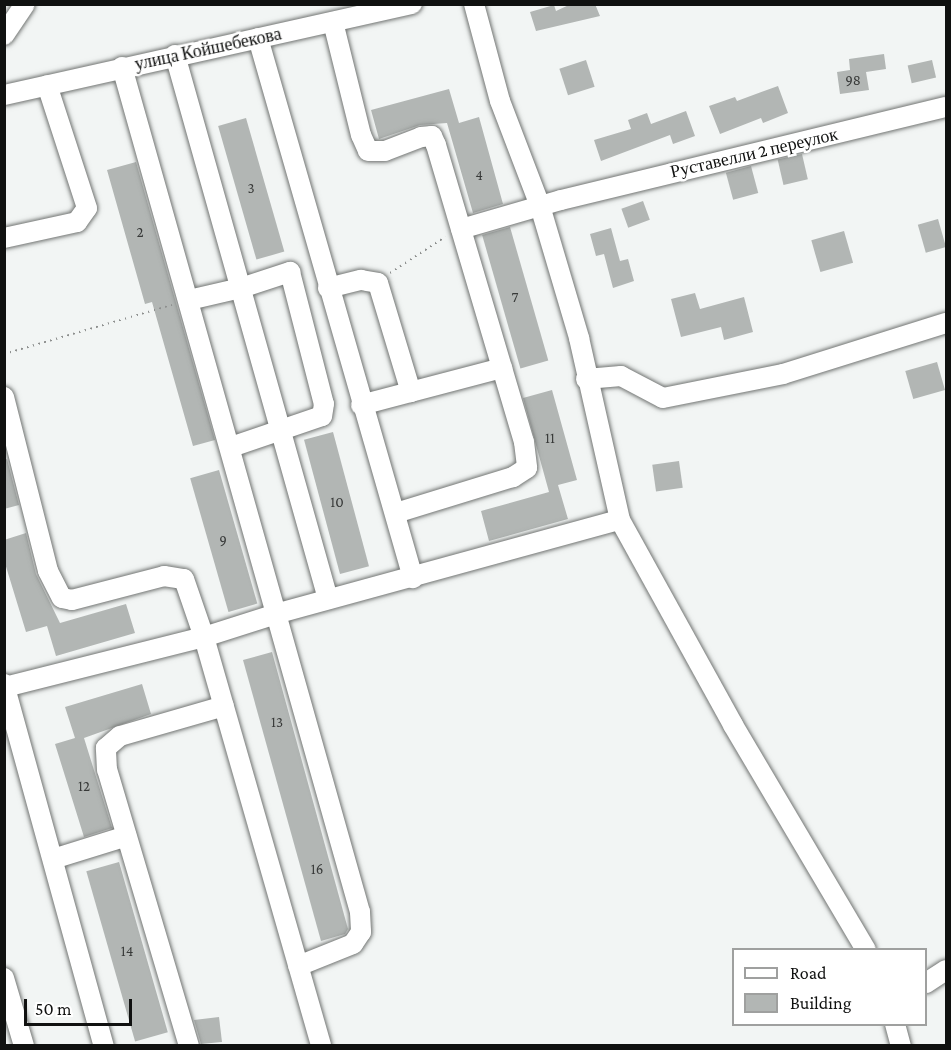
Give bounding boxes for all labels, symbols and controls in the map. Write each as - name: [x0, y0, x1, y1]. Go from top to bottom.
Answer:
- street label: улица Койшебекова: [133, 23, 283, 75]
- house number: 98: [845, 72, 861, 90]
- street label: Руставелли 2 переулок: [668, 123, 840, 183]
- house number: 4: [475, 167, 483, 185]
- house number: 3: [247, 180, 255, 198]
- house number: 2: [136, 224, 144, 242]
- house number: 7: [512, 289, 518, 307]
- house number: 11: [545, 430, 555, 448]
- house number: 10: [330, 494, 344, 512]
- house number: 9: [219, 532, 227, 550]
- house number: 13: [271, 714, 283, 732]
- house number: 12: [78, 778, 90, 796]
- house number: 16: [311, 861, 323, 879]
- house number: 14: [121, 943, 133, 961]
- legend: [732, 948, 927, 1026]
- text: Road: [790, 963, 827, 983]
- scale bar: [27, 987, 135, 1025]
- text: Building: [790, 993, 851, 1013]
- text: 50 m: [35, 999, 72, 1019]

